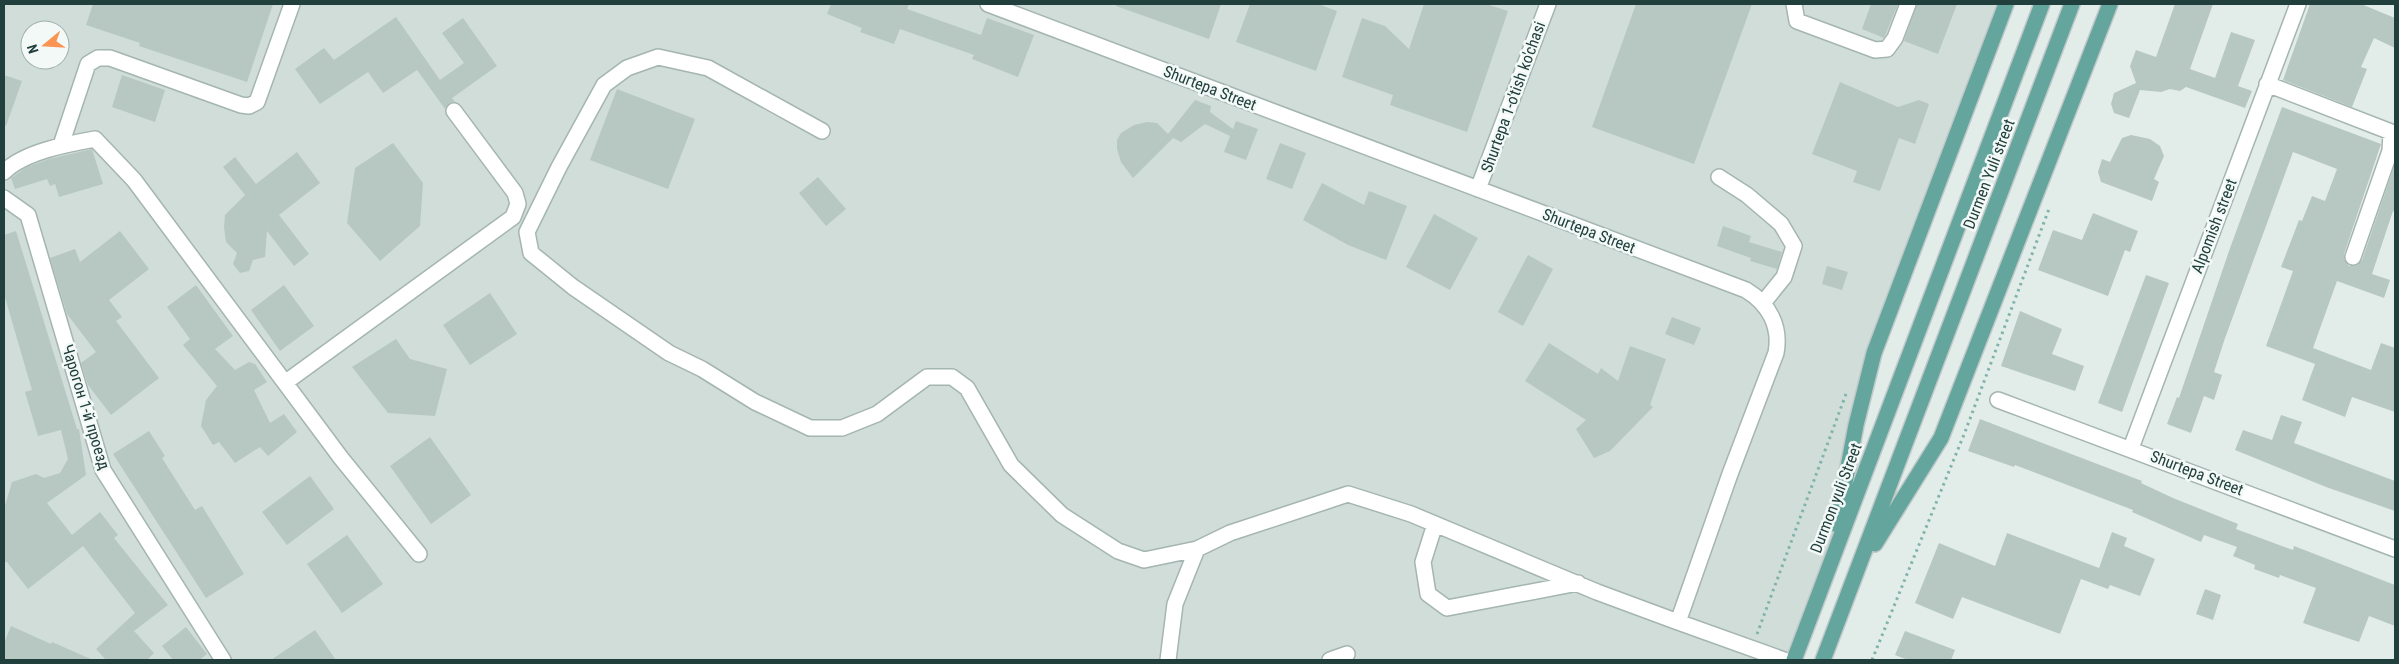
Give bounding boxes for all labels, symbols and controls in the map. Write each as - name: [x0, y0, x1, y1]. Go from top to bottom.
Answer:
- street label: Shurtepa 1-o'tish ko'chasi: [1477, 19, 1549, 175]
- north arrow: [20, 20, 70, 70]
- text: N: [24, 42, 42, 56]
- street label: Shurtepa Street: [1161, 62, 1259, 115]
- street label: Durmen Yuli street: [1959, 116, 2019, 232]
- street label: Alpomish street: [2187, 176, 2241, 276]
- street label: Shurtepa Street: [1540, 205, 1638, 258]
- street label: Чарогон 1-й проезд: [58, 342, 114, 472]
- street label: Durmon yuli Street: [1806, 440, 1866, 556]
- street label: Shurtepa Street: [2148, 447, 2246, 500]

